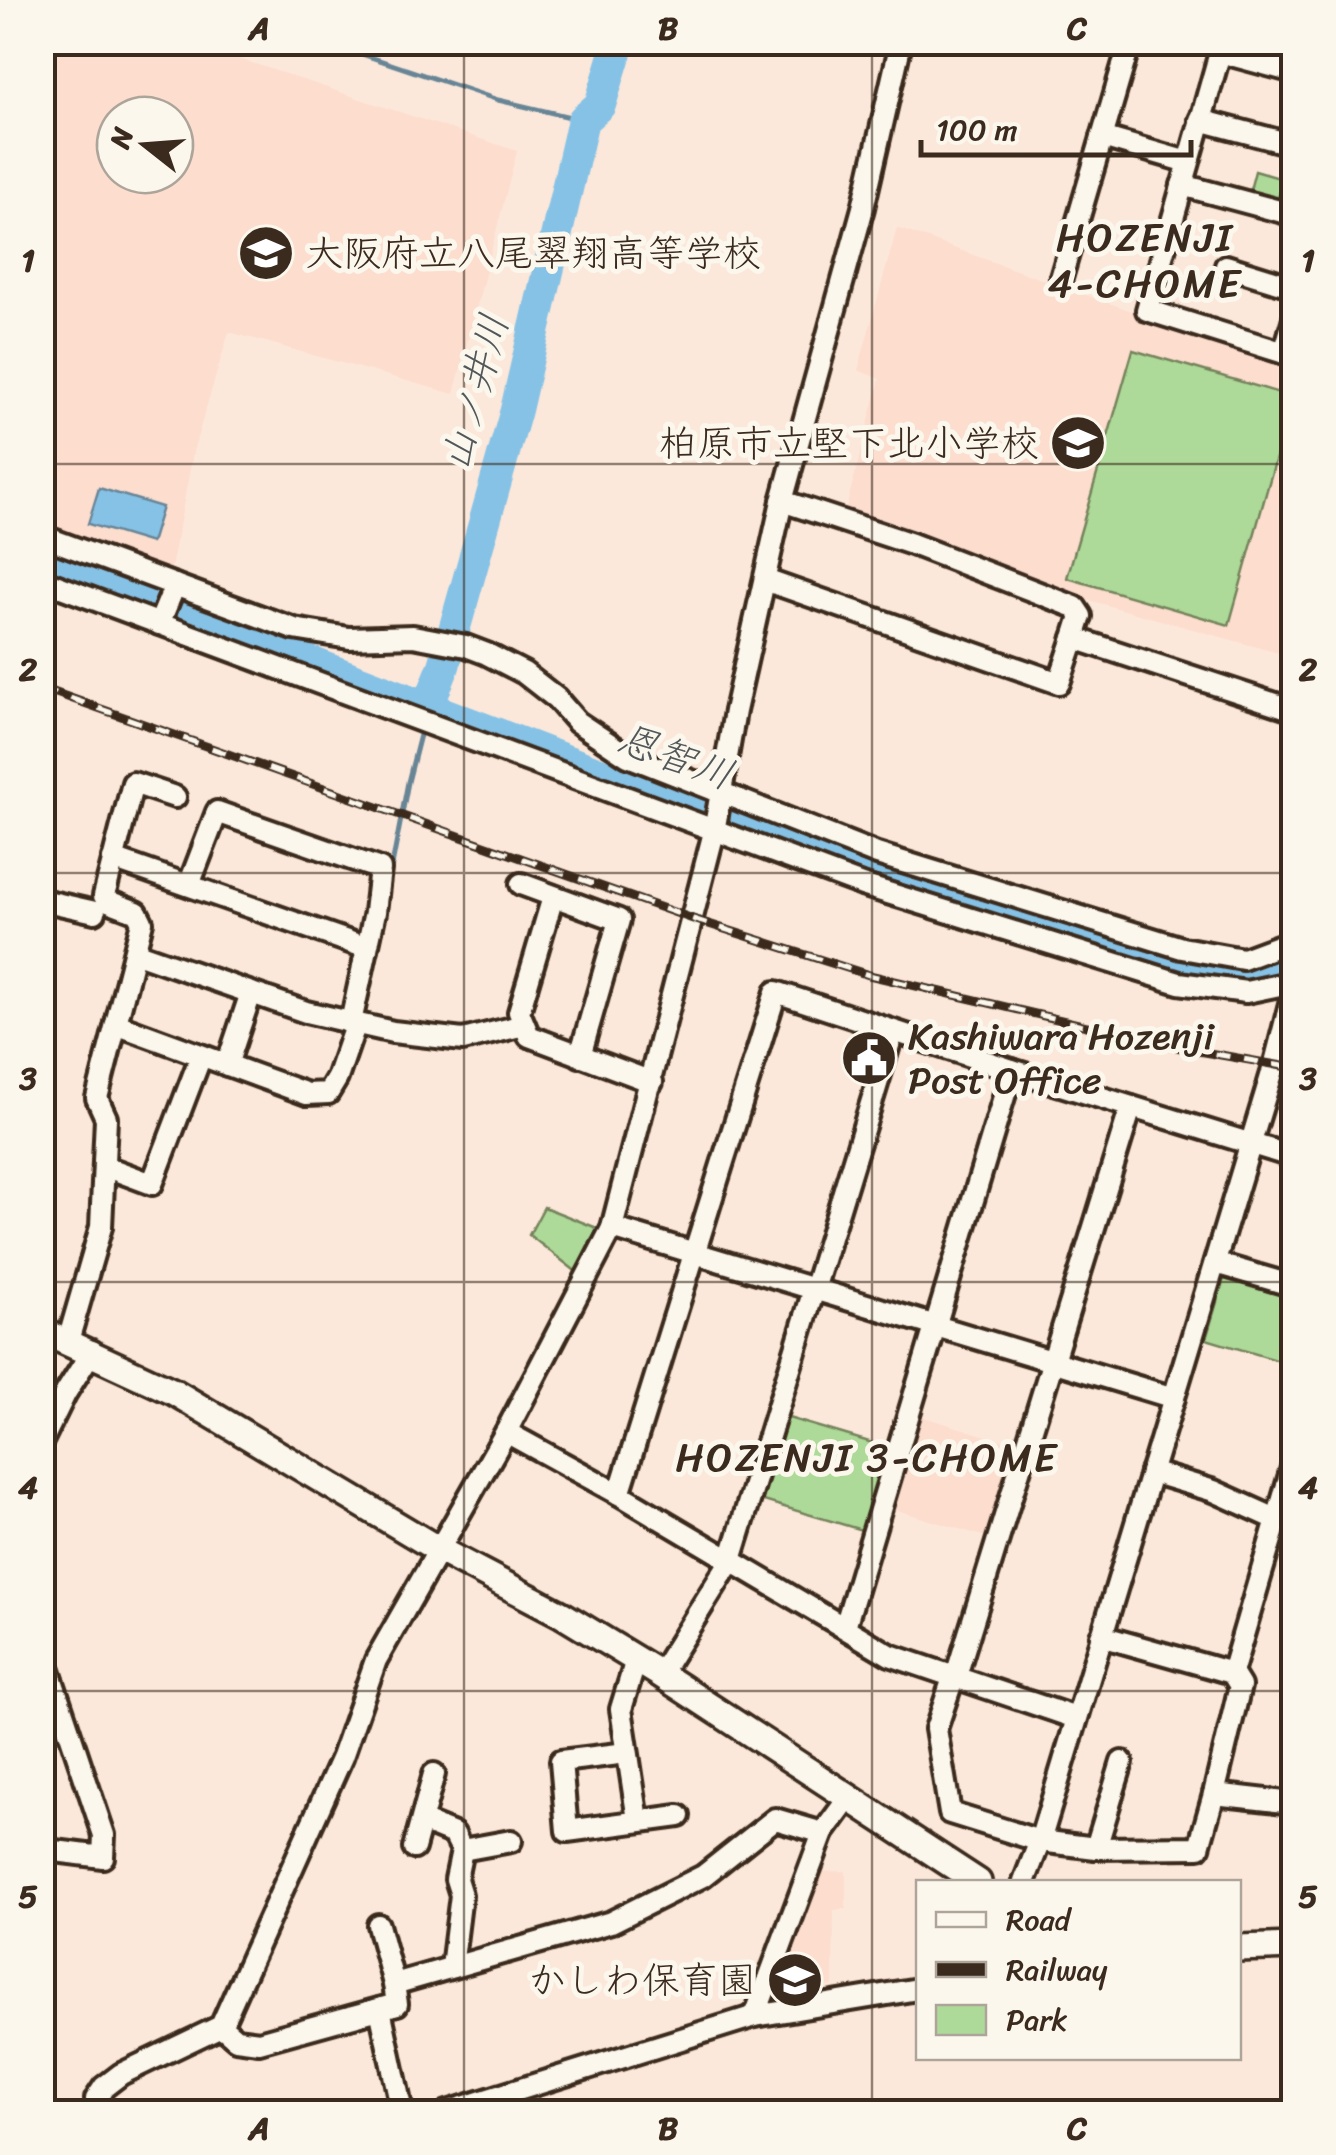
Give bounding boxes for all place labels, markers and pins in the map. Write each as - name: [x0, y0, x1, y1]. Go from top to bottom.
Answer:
- place label: 大阪府立八尾翠翔高等学校: [305, 220, 761, 287]
- school or university icon: 大阪府立八尾翠翔高等学校: [236, 223, 296, 283]
- place label: 柏原市立堅下北小学校: [659, 410, 1039, 477]
- school or university icon: 柏原市立堅下北小学校: [1048, 413, 1108, 473]
- place label: Kashiwara Hozenji Post Office: [908, 1003, 1215, 1114]
- public building icon: Kashiwara Hozenji Post Office: [839, 1028, 899, 1088]
- place label: かしわ保育園: [528, 1947, 756, 2014]
- school or university icon: かしわ保育園: [765, 1950, 825, 2010]

